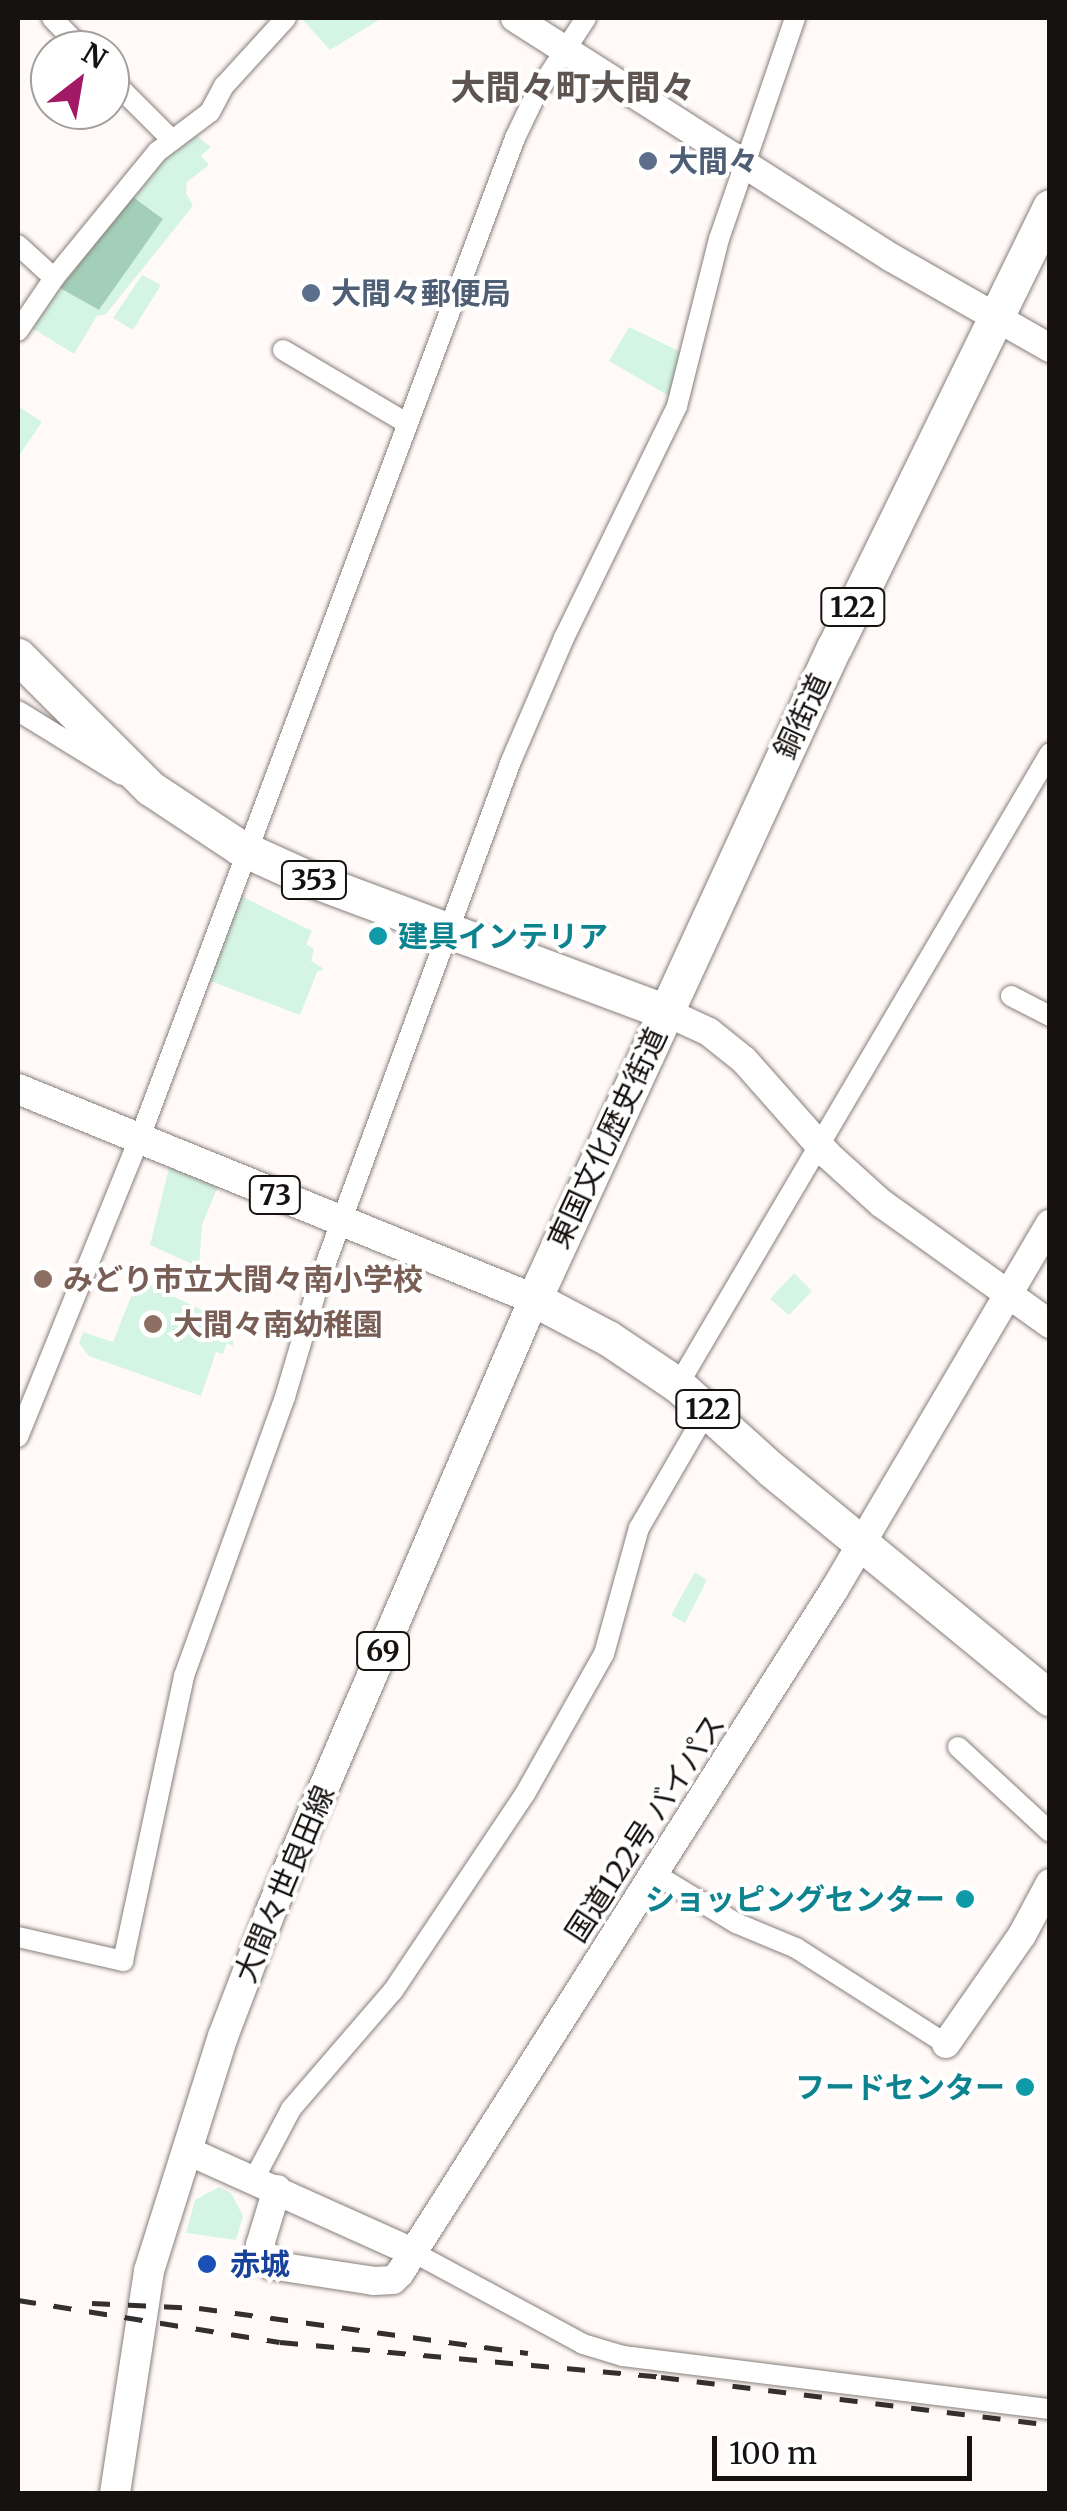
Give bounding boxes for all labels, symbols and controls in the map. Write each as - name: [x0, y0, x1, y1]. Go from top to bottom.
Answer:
- north arrow: [30, 30, 130, 130]
- text: N: [76, 35, 113, 77]
- district label: 大間々町大間々: [451, 67, 695, 109]
- place label: 大間々: [668, 143, 758, 179]
- marker: 大間々: [637, 150, 659, 172]
- place label: 大間々郵便局: [331, 275, 511, 311]
- marker: 大間々郵便局: [300, 282, 322, 304]
- road number: 122: [818, 584, 888, 630]
- street label: 銅街道: [767, 668, 837, 764]
- road number: 353: [279, 857, 349, 903]
- place label: 建具インテリア: [398, 918, 608, 954]
- marker: 建具インテリア: [367, 925, 389, 947]
- street label: 東国文化歴史街道: [540, 1022, 674, 1254]
- road number: 73: [248, 1172, 302, 1218]
- place label: みどり市立大間々南小学校: [63, 1261, 423, 1297]
- marker: みどり市立大間々南小学校: [32, 1268, 54, 1290]
- place label: 大間々南幼稚園: [173, 1306, 383, 1342]
- marker: 大間々南幼稚園: [142, 1313, 164, 1335]
- road number: 122: [673, 1386, 743, 1432]
- road number: 69: [356, 1628, 410, 1674]
- street label: 国道122号 バイパス: [558, 1707, 732, 1949]
- street label: 大間々世良田線: [226, 1780, 342, 1988]
- place label: ショッピングセンター: [645, 1881, 945, 1917]
- marker: ショッピングセンター: [954, 1888, 976, 1910]
- place label: フードセンター: [795, 2069, 1005, 2105]
- marker: フードセンター: [1014, 2076, 1036, 2098]
- place label: 赤城: [230, 2246, 290, 2282]
- marker: 赤城: [194, 2251, 220, 2277]
- scale bar: [717, 2416, 977, 2478]
- text: 100 m: [729, 2434, 817, 2472]

